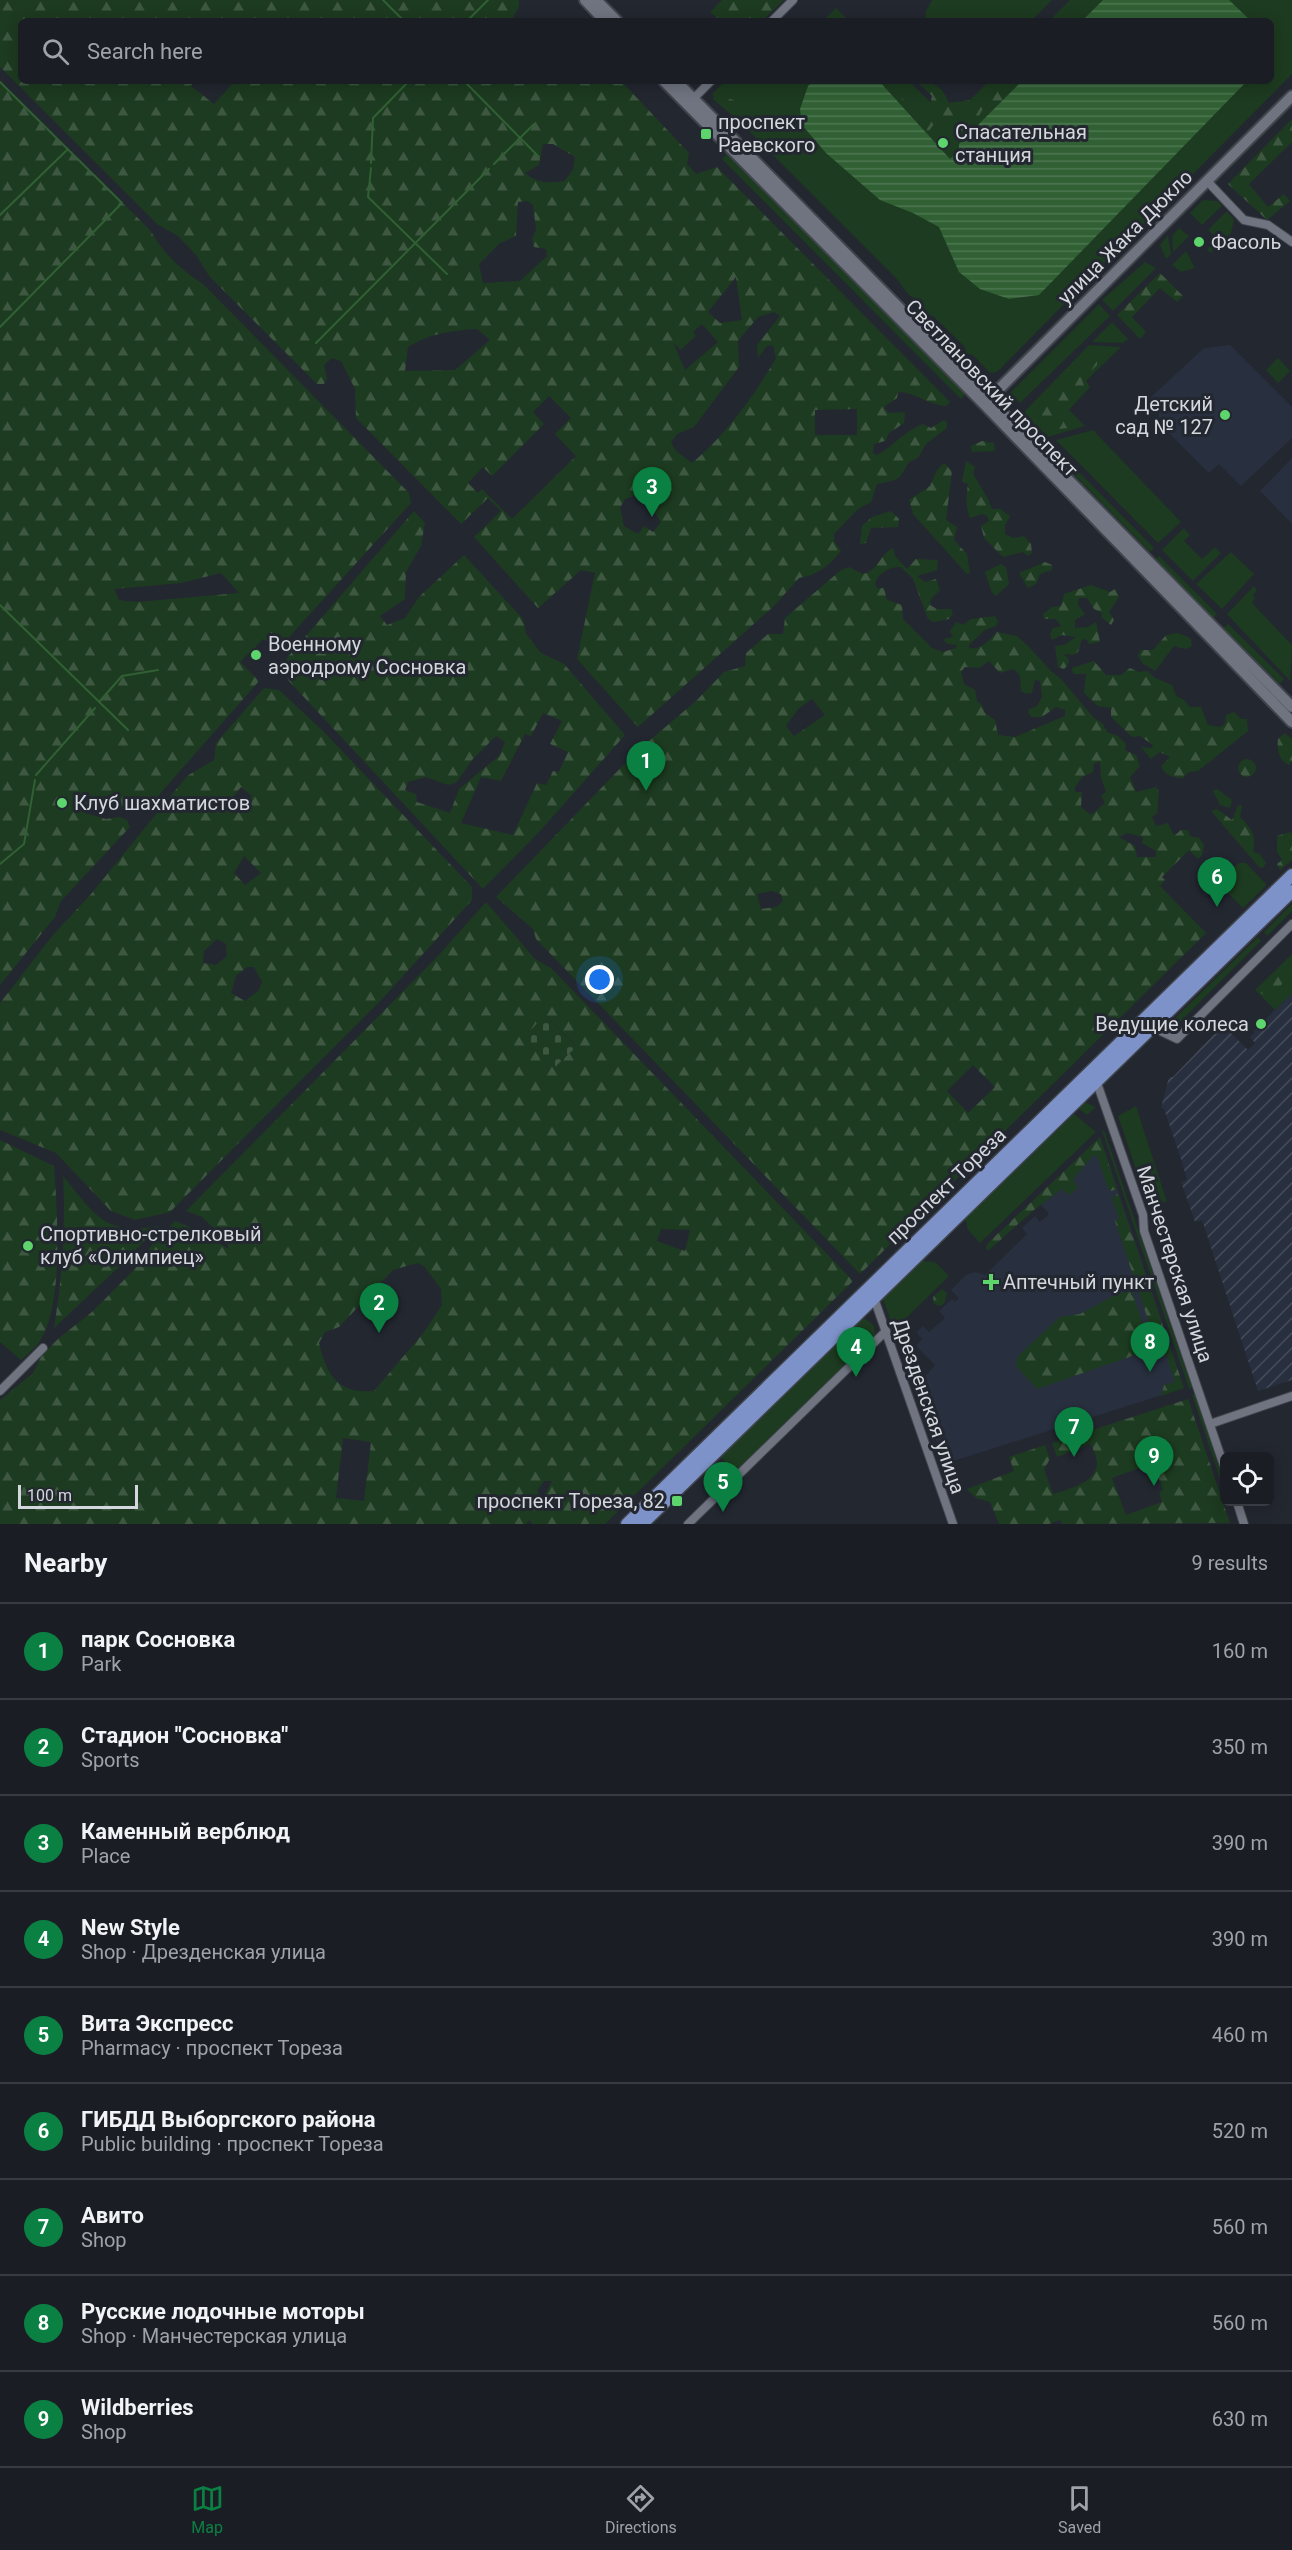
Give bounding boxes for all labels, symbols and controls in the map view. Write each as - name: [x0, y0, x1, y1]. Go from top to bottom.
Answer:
- search box: [18, 18, 1274, 84]
- icon: search: [39, 35, 72, 68]
- text: Search here: [87, 39, 203, 64]
- place label: проспект Раевского: [718, 110, 816, 157]
- place label: Спасательная станция: [955, 120, 1087, 167]
- marker: проспект Раевского: [699, 127, 713, 141]
- marker: Спасательная станция: [936, 136, 950, 150]
- street label: улица Жака Дюкло: [1053, 165, 1197, 309]
- place label: Фасоль: [1211, 230, 1281, 254]
- marker: Фасоль: [1192, 235, 1206, 249]
- street label: Светлановский проспект: [901, 294, 1083, 482]
- place label: Детский сад № 127: [1115, 392, 1213, 439]
- marker: Детский сад № 127: [1218, 408, 1232, 422]
- pin: 3: [632, 468, 672, 517]
- place label: Военному аэродрому Сосновка: [268, 632, 467, 679]
- marker: Военному аэродрому Сосновка: [249, 648, 263, 662]
- pin: 1: [626, 742, 666, 791]
- place label: Клуб шахматистов: [74, 791, 250, 815]
- marker: Клуб шахматистов: [55, 796, 69, 810]
- pin: 6: [1198, 858, 1236, 907]
- your location: [585, 965, 614, 994]
- place label: Ведущие колеса: [1095, 1012, 1249, 1036]
- marker: Ведущие колеса: [1254, 1017, 1268, 1031]
- street label: проспект Тореза: [881, 1123, 1011, 1249]
- street label: Манчестерская улица: [1132, 1163, 1218, 1365]
- place label: Спортивно-стрелковый клуб «Олимпиец»: [40, 1222, 261, 1269]
- marker: Спортивно-стрелковый клуб «Олимпиец»: [21, 1239, 35, 1253]
- place label: Аптечный пункт: [1003, 1270, 1155, 1294]
- marker: Аптечный пункт: [984, 1275, 998, 1289]
- pin: 2: [360, 1284, 398, 1333]
- street label: Дрезденская улица: [888, 1315, 970, 1497]
- pin: 8: [1130, 1322, 1170, 1372]
- pin: 4: [836, 1328, 876, 1377]
- pin: 7: [1054, 1408, 1094, 1457]
- pin: 9: [1134, 1436, 1174, 1486]
- map controls: [1220, 1452, 1274, 1506]
- button: locate: [1220, 1452, 1274, 1506]
- pin: 5: [704, 1462, 742, 1512]
- scale bar: [18, 1482, 138, 1510]
- text: 100 m: [27, 1486, 72, 1505]
- place label: проспект Тореза, 82: [477, 1489, 665, 1513]
- marker: проспект Тореза, 82: [670, 1494, 684, 1508]
- text: Nearby: [24, 1548, 107, 1578]
- text: 9 results: [1192, 1551, 1268, 1575]
- text: парк Сосновка: [81, 1627, 235, 1652]
- text: 1: [38, 1639, 49, 1663]
- text: 160 m: [1212, 1639, 1268, 1663]
- text: Park: [81, 1652, 121, 1676]
- text: Стадион "Сосновка": [81, 1723, 288, 1748]
- text: 2: [38, 1735, 49, 1759]
- text: 350 m: [1212, 1735, 1268, 1759]
- text: Sports: [81, 1748, 140, 1772]
- text: Каменный верблюд: [81, 1819, 290, 1844]
- text: 3: [38, 1831, 49, 1855]
- text: 390 m: [1212, 1831, 1268, 1855]
- text: Place: [81, 1844, 130, 1868]
- text: New Style: [81, 1915, 180, 1940]
- text: 4: [38, 1927, 49, 1951]
- text: 390 m: [1212, 1927, 1268, 1951]
- text: Shop · Дрезденская улица: [81, 1940, 326, 1964]
- text: Вита Экспресс: [81, 2011, 233, 2036]
- text: 5: [38, 2023, 49, 2047]
- text: 460 m: [1212, 2023, 1268, 2047]
- text: Pharmacy · проспект Тореза: [81, 2036, 343, 2060]
- text: ГИБДД Выборгского района: [81, 2107, 375, 2132]
- text: 6: [38, 2119, 49, 2143]
- text: 520 m: [1212, 2119, 1268, 2143]
- text: Public building · проспект Тореза: [81, 2132, 384, 2156]
- text: Авито: [81, 2203, 144, 2228]
- text: 7: [38, 2215, 49, 2239]
- text: 560 m: [1212, 2215, 1268, 2239]
- text: Shop: [81, 2228, 127, 2252]
- text: Русские лодочные моторы: [81, 2299, 365, 2324]
- text: 8: [38, 2311, 49, 2335]
- text: 560 m: [1212, 2311, 1268, 2335]
- text: Shop · Манчестерская улица: [81, 2324, 347, 2348]
- text: Wildberries: [81, 2395, 194, 2420]
- text: 9: [38, 2407, 49, 2431]
- text: 630 m: [1212, 2407, 1268, 2431]
- text: Shop: [81, 2420, 127, 2444]
- tab: Map: [191, 2482, 224, 2537]
- tab: Directions: [605, 2482, 677, 2537]
- tab: Saved: [1058, 2482, 1101, 2537]

